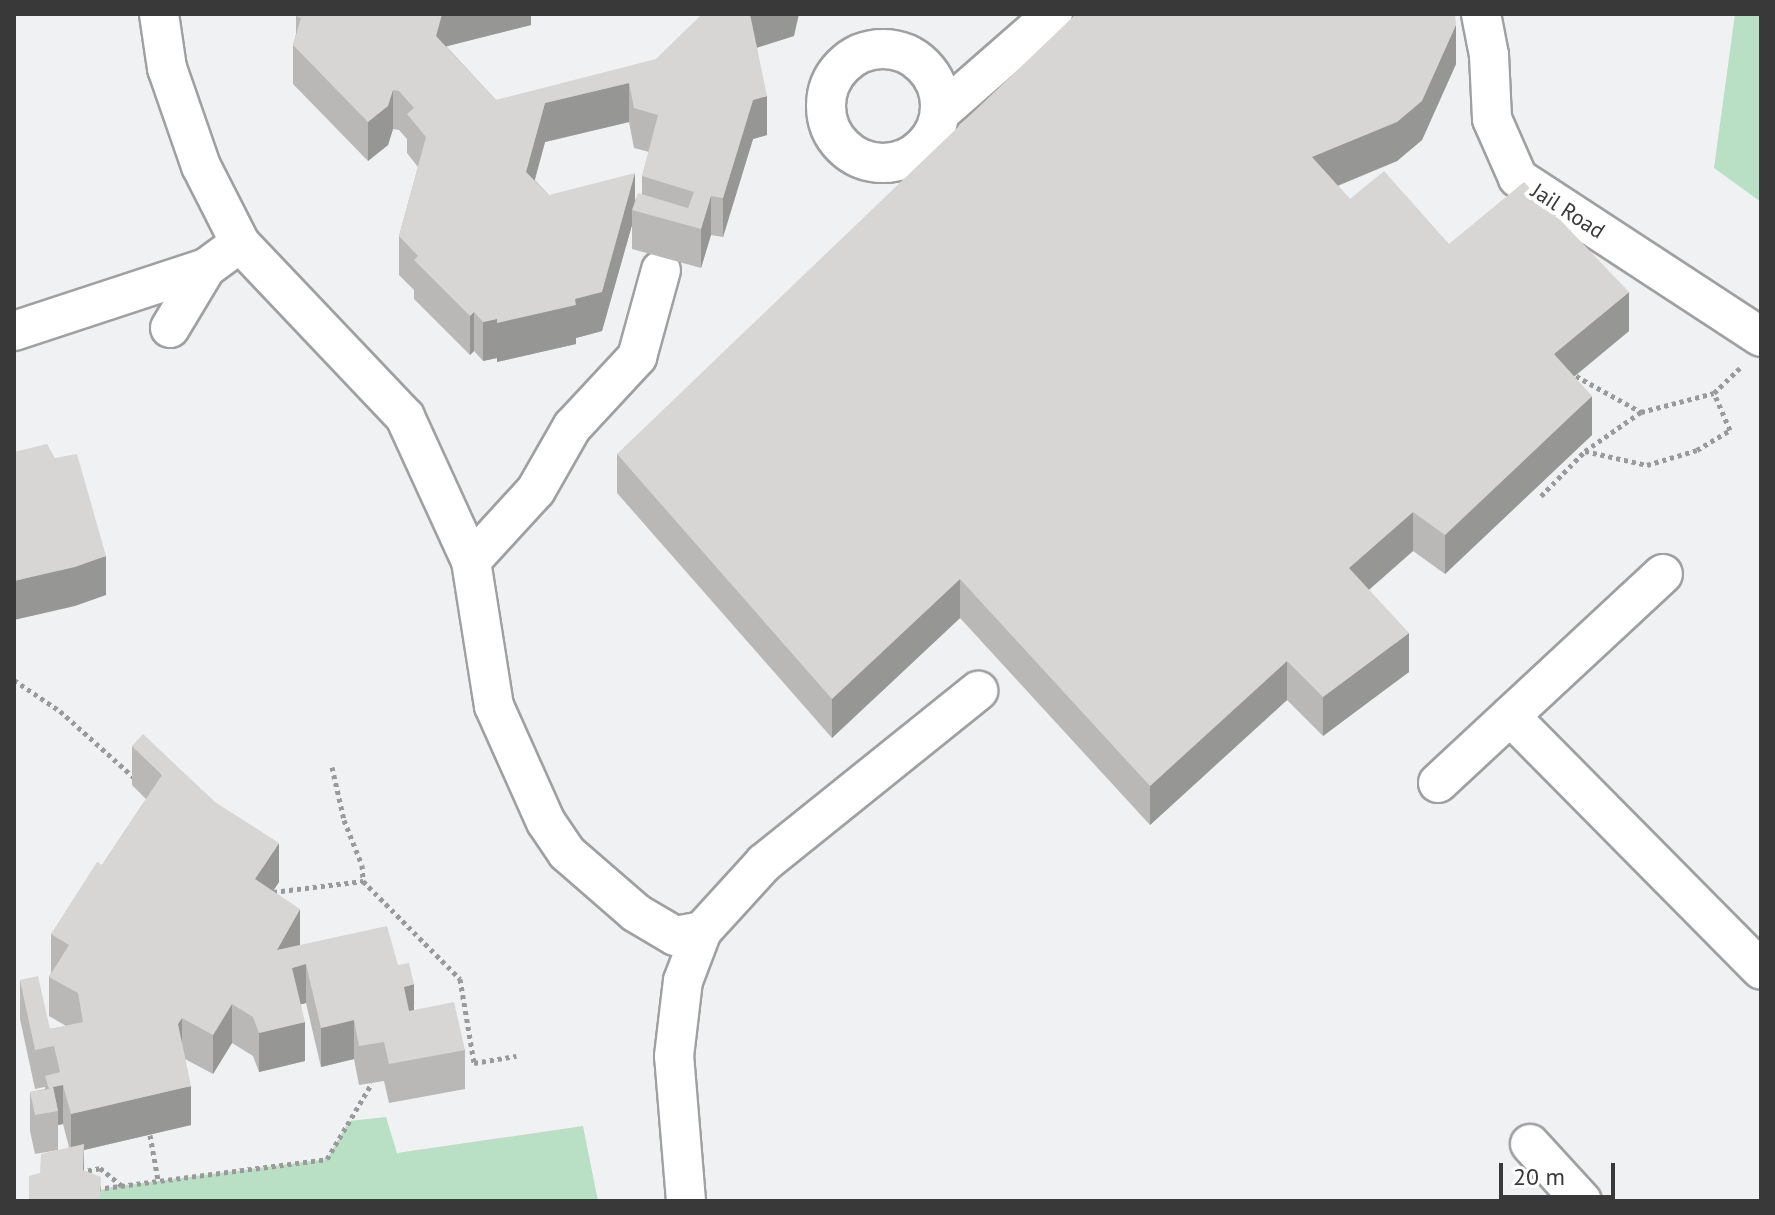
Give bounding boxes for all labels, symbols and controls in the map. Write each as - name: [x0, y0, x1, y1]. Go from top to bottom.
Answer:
- street label: Jail Road: [1526, 178, 1610, 244]
- scale bar: [1503, 1147, 1619, 1197]
- text: 20 m: [1513, 1161, 1565, 1192]

